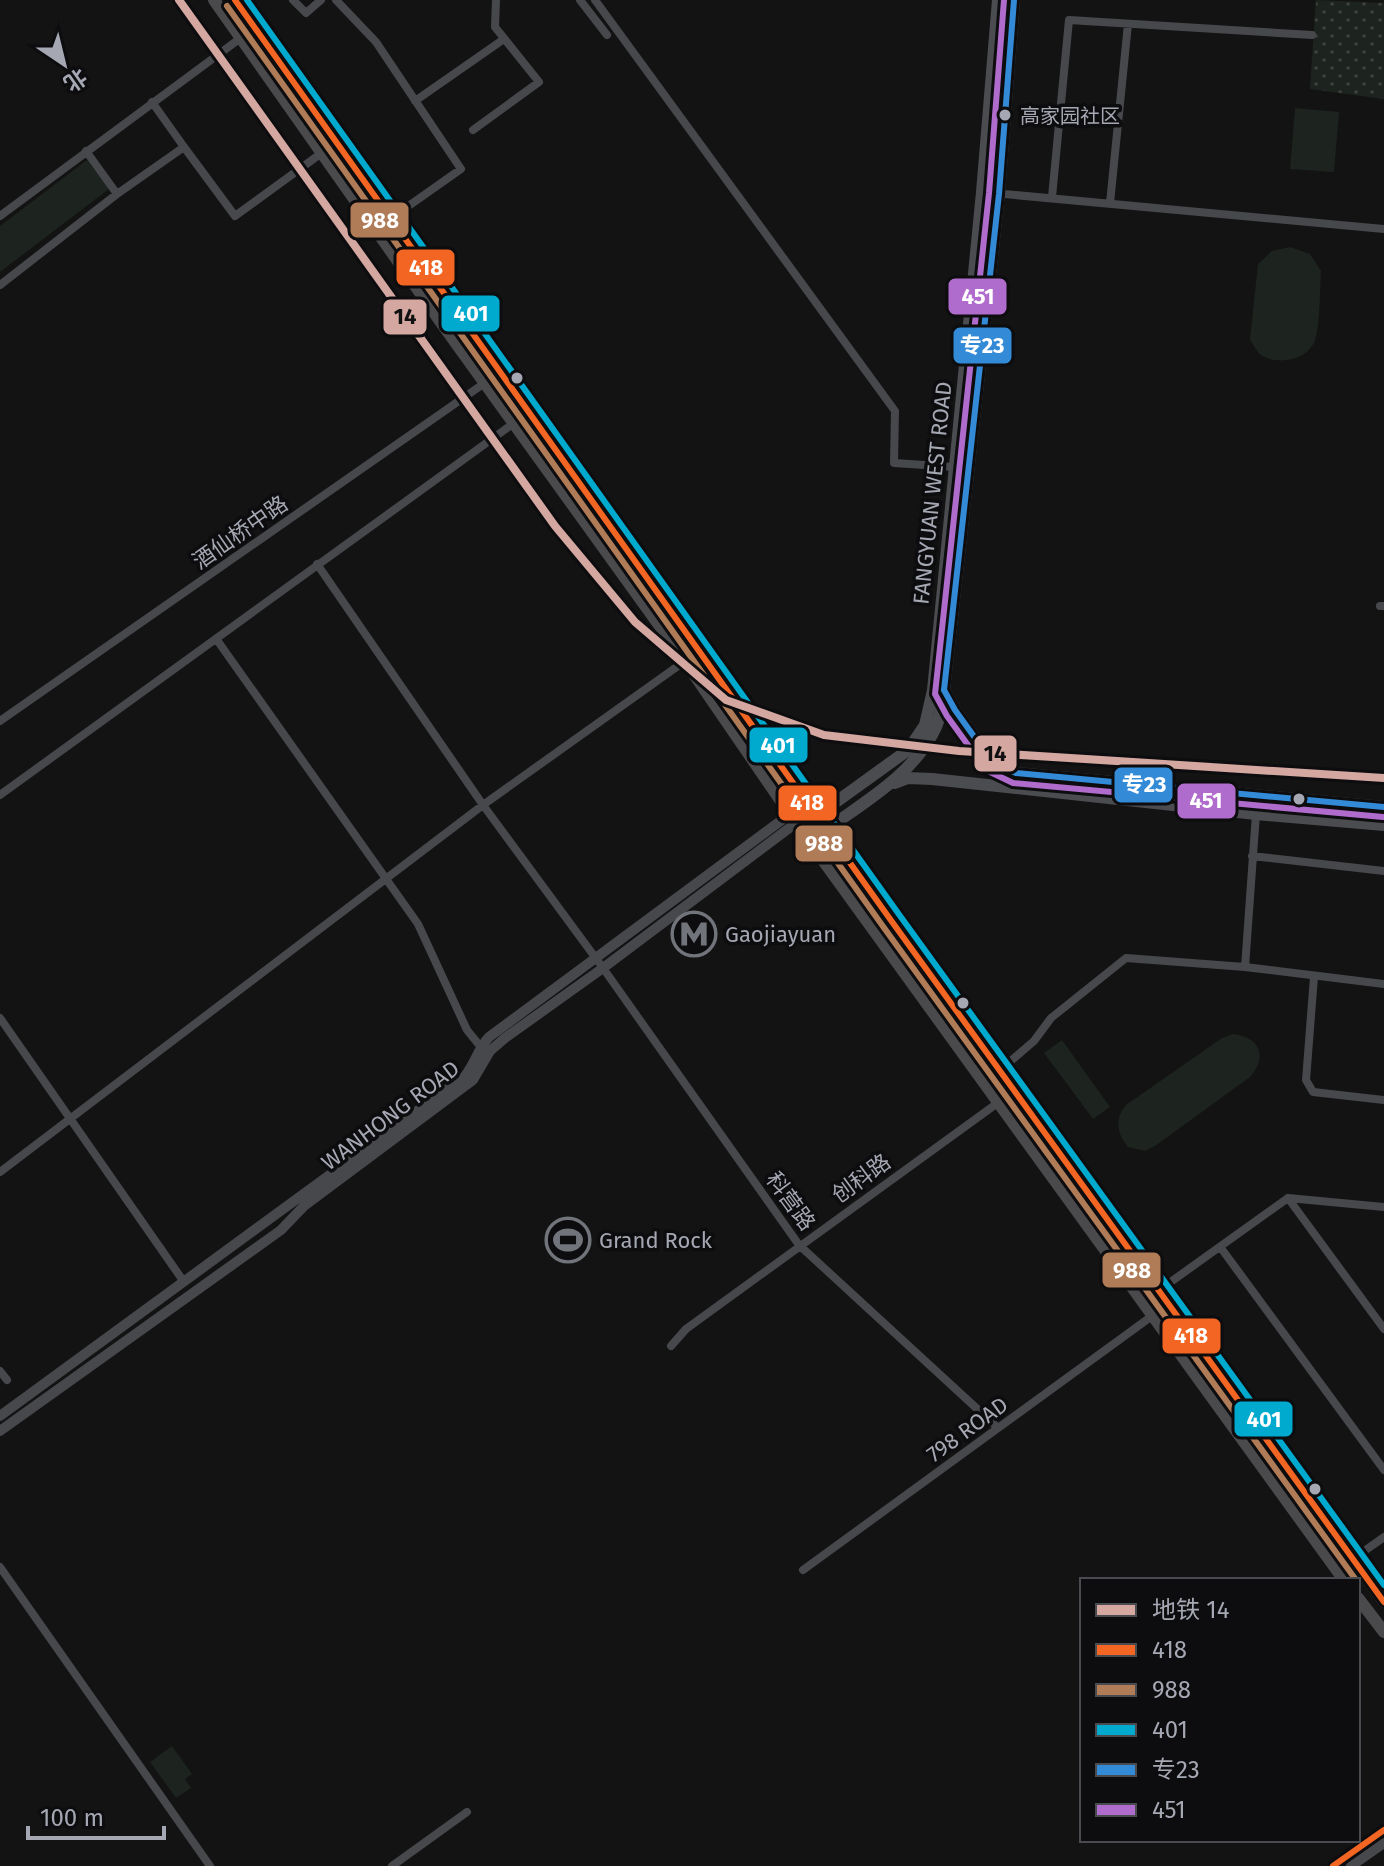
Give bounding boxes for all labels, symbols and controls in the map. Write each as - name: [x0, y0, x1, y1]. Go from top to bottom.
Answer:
- north arrow: [24, 24, 104, 104]
- text: 北: [58, 63, 92, 97]
- place label: 高家园社区: [1020, 104, 1120, 128]
- marker: 高家园社区: [997, 107, 1013, 123]
- line badge: 988: [349, 201, 410, 239]
- text: 988: [361, 207, 399, 234]
- line badge: 418: [395, 248, 456, 287]
- text: 418: [409, 254, 443, 281]
- line badge: 451: [947, 277, 1008, 316]
- text: 451: [962, 283, 994, 310]
- line badge: 401: [440, 294, 501, 333]
- line badge: 14: [382, 298, 428, 336]
- text: 401: [453, 300, 489, 327]
- text: 14: [394, 303, 416, 330]
- line badge: 专23: [952, 326, 1013, 365]
- text: 专23: [960, 332, 1004, 359]
- unlabelled marker: [509, 370, 525, 386]
- street label: FANGYUAN WEST ROAD: [907, 380, 958, 606]
- street label: 酒仙桥中路: [187, 490, 293, 575]
- line badge: 401: [748, 726, 809, 764]
- text: 401: [760, 732, 796, 759]
- line badge: 14: [973, 734, 1018, 773]
- text: 14: [984, 740, 1006, 767]
- line badge: 专23: [1113, 766, 1174, 804]
- text: 专23: [1122, 771, 1166, 798]
- line badge: 451: [1176, 782, 1237, 820]
- line badge: 418: [777, 784, 838, 822]
- text: 451: [1190, 787, 1222, 814]
- text: 418: [790, 789, 824, 816]
- unlabelled marker: [1291, 791, 1307, 807]
- line badge: 988: [794, 824, 854, 863]
- text: 988: [805, 830, 843, 857]
- metro station icon: Gaojiayuan: [670, 910, 718, 958]
- place label: Gaojiayuan: [725, 921, 836, 948]
- unlabelled marker: [955, 995, 971, 1011]
- street label: WANHONG ROAD: [316, 1055, 465, 1176]
- street label: 创科路: [827, 1148, 896, 1209]
- street label: 科营路: [760, 1167, 821, 1236]
- sports icon: Grand Rock: [544, 1216, 592, 1264]
- place label: Grand Rock: [599, 1227, 713, 1254]
- line badge: 988: [1101, 1251, 1162, 1289]
- text: 988: [1113, 1257, 1151, 1284]
- line badge: 418: [1161, 1317, 1222, 1355]
- text: 418: [1174, 1322, 1208, 1349]
- street label: 798 ROAD: [921, 1391, 1013, 1468]
- line badge: 401: [1233, 1400, 1294, 1438]
- text: 401: [1246, 1406, 1282, 1433]
- unlabelled marker: [1307, 1481, 1323, 1497]
- legend: [1080, 1578, 1360, 1842]
- text: 地铁 14: [1152, 1596, 1230, 1624]
- text: 418: [1152, 1636, 1187, 1664]
- text: 988: [1152, 1676, 1191, 1704]
- text: 401: [1152, 1716, 1188, 1744]
- text: 专23: [1152, 1756, 1200, 1784]
- scale bar: [28, 1790, 164, 1840]
- text: 451: [1152, 1796, 1186, 1824]
- text: 100 m: [40, 1804, 104, 1832]

